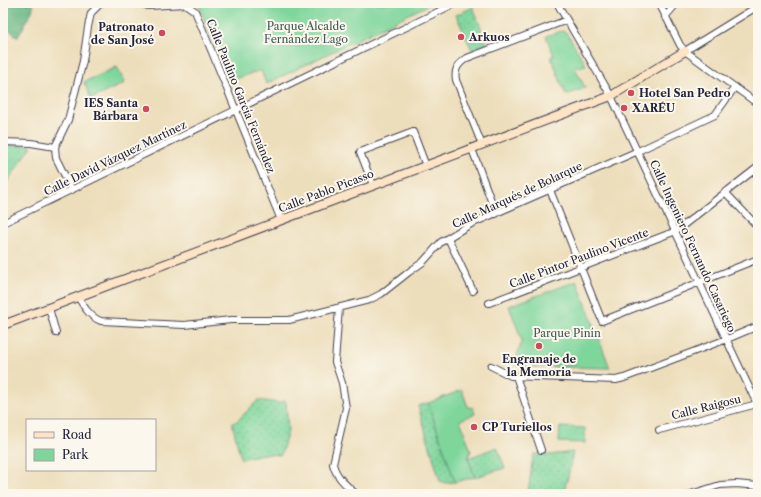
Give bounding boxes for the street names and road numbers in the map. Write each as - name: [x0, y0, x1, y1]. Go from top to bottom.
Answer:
- street label: Calle Paulino García Fernández: [204, 17, 279, 176]
- street label: Calle David Vázquez Martínez: [41, 117, 189, 199]
- street label: Calle Ingeniero Fernando Casariego: [647, 158, 739, 335]
- street label: Calle Marqués de Bolarque: [450, 159, 584, 231]
- street label: Calle Pablo Picasso: [276, 166, 376, 216]
- street label: Calle Pintor Paulino Vicente: [507, 225, 651, 291]
- street label: Calle Raigosu: [670, 392, 742, 422]

